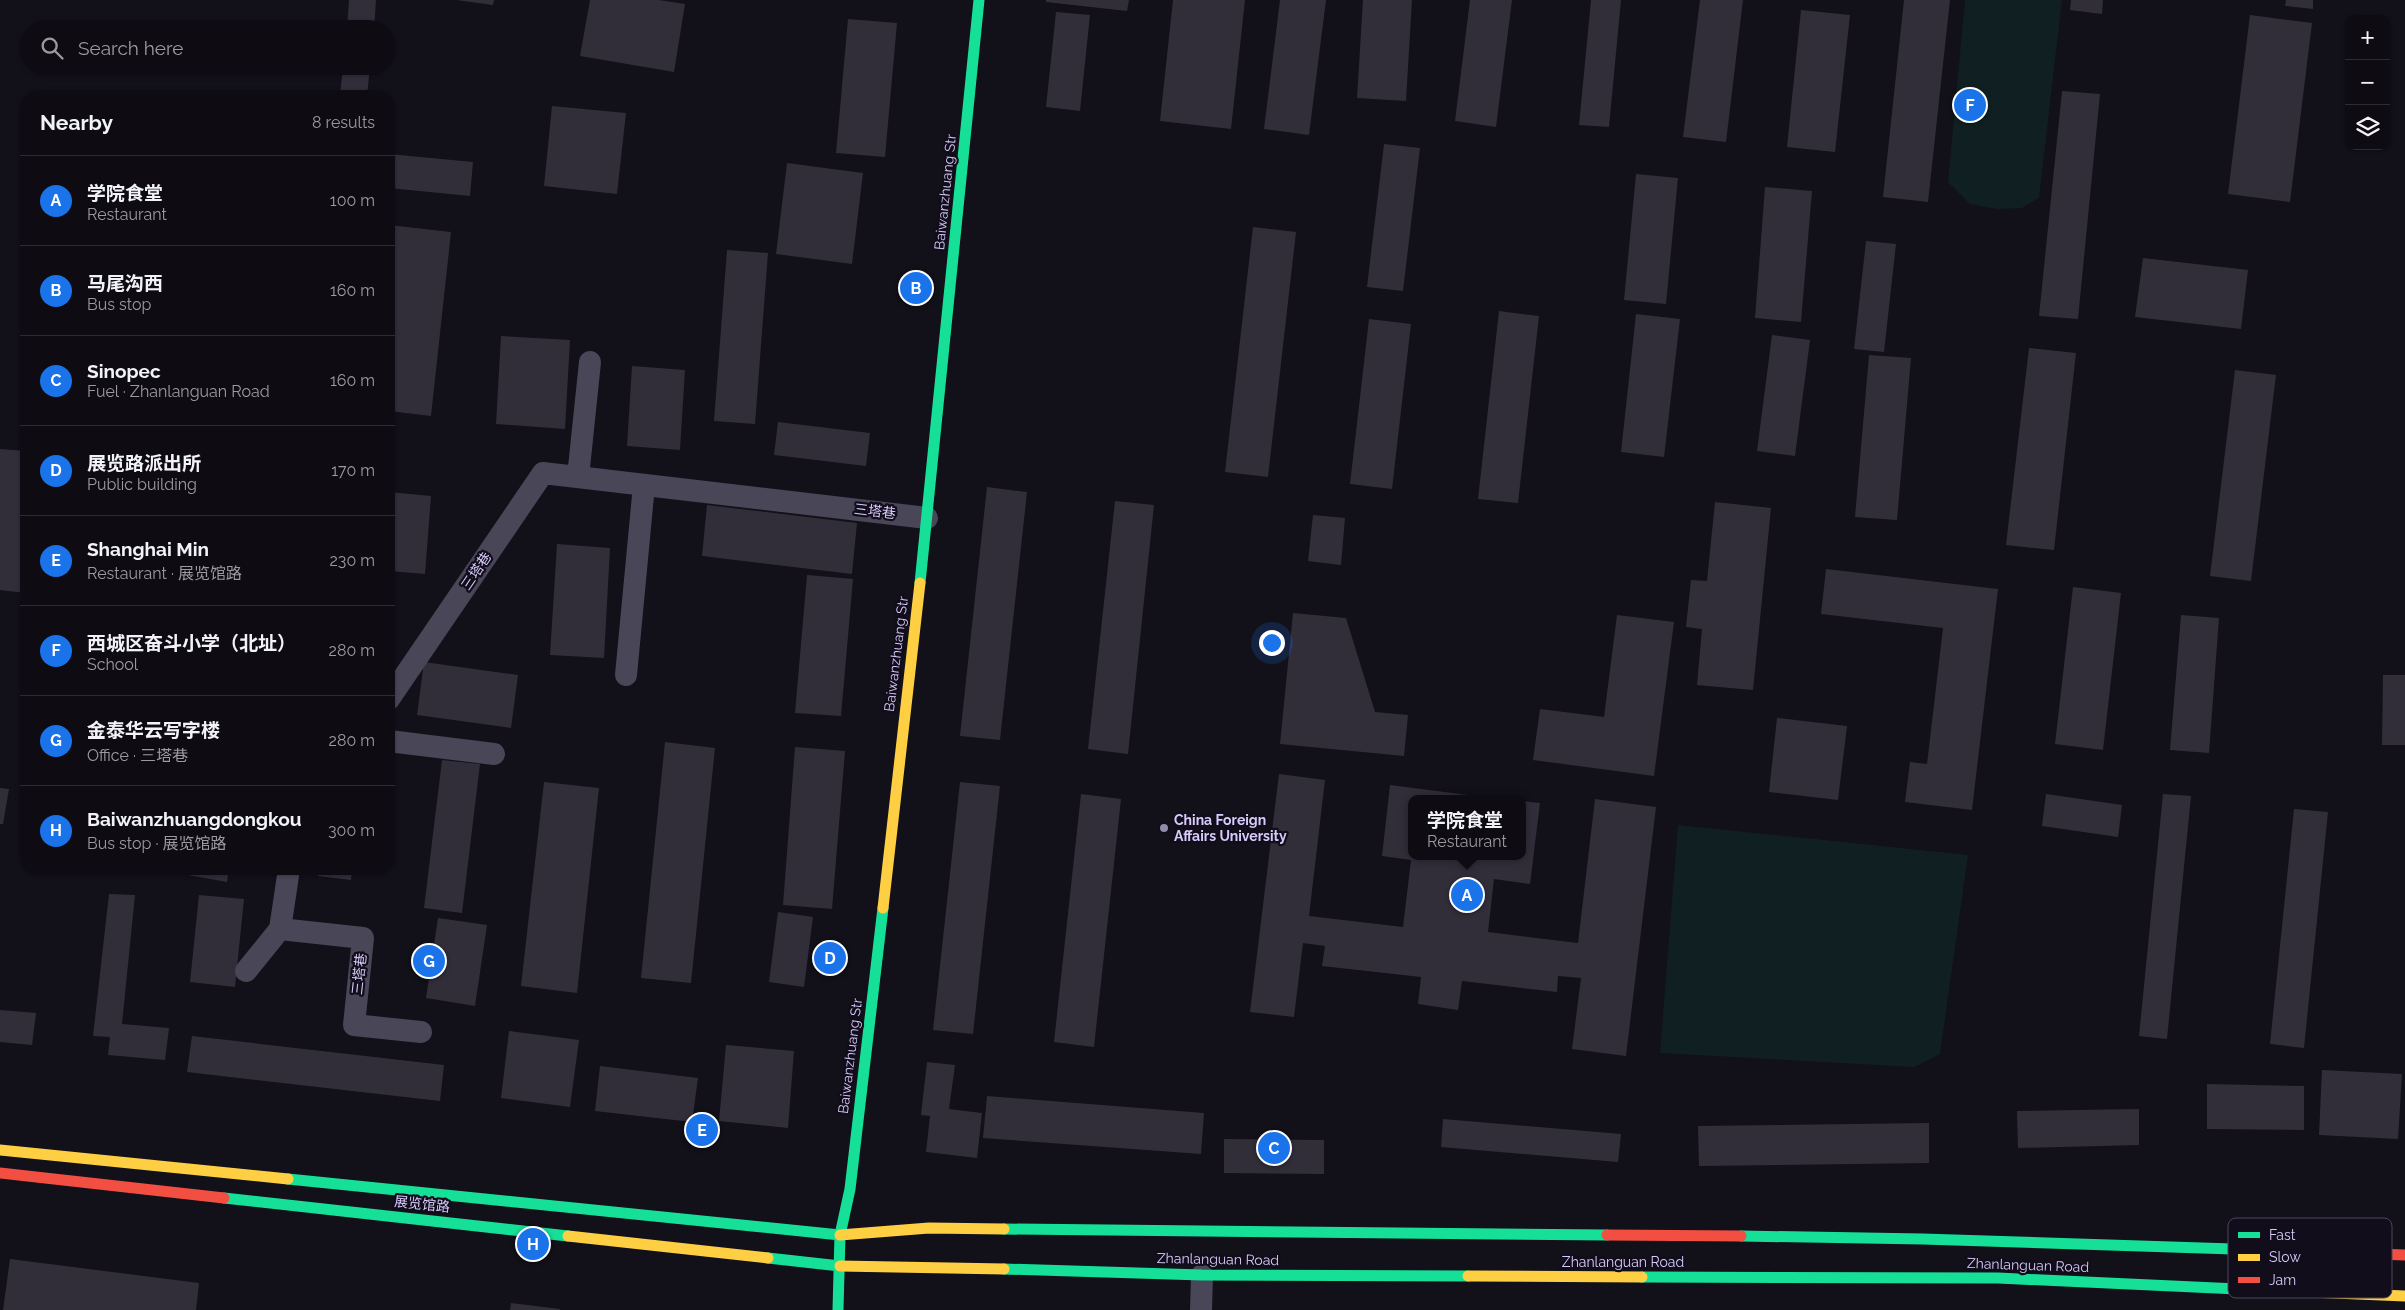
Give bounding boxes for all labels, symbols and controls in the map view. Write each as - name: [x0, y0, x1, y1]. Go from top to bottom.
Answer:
- map controls: [2345, 15, 2390, 150]
- button: +: [2345, 15, 2390, 60]
- search box: [20, 20, 395, 75]
- icon: search: [38, 34, 66, 62]
- text: Search here: [78, 37, 184, 59]
- button: −: [2345, 60, 2390, 105]
- pin: F: [1954, 86, 1986, 124]
- button: layers: [2345, 105, 2390, 150]
- text: Nearby: [40, 110, 113, 135]
- text: 8 results: [312, 113, 375, 132]
- street label: Baiwanzhuang Str: [931, 133, 959, 251]
- text: 学院食堂: [87, 182, 163, 204]
- text: A: [51, 191, 61, 210]
- text: 100 m: [330, 191, 375, 210]
- text: Restaurant: [87, 205, 167, 224]
- pin: B: [900, 269, 932, 307]
- text: 马尾沟西: [87, 272, 163, 294]
- text: B: [51, 281, 61, 300]
- text: 160 m: [330, 281, 375, 300]
- text: Bus stop: [87, 295, 151, 314]
- text: Sinopec: [87, 360, 161, 382]
- text: C: [51, 371, 61, 390]
- text: 160 m: [330, 371, 375, 390]
- text: Fuel · Zhanlanguan Road: [87, 382, 270, 401]
- text: 展览路派出所: [87, 452, 201, 474]
- text: D: [50, 461, 62, 480]
- text: 170 m: [331, 461, 375, 480]
- text: Public building: [87, 475, 197, 494]
- street label: 三塔巷: [853, 501, 897, 521]
- text: Shanghai Min: [87, 538, 209, 560]
- street label: 三塔巷: [458, 549, 494, 593]
- text: E: [51, 551, 61, 570]
- text: 230 m: [330, 551, 375, 570]
- text: Restaurant · 展览馆路: [87, 564, 242, 583]
- street label: Baiwanzhuang Str: [881, 595, 911, 713]
- your location: [1259, 630, 1285, 656]
- text: 西城区奋斗小学（北址）: [87, 632, 296, 654]
- text: F: [51, 641, 61, 660]
- text: 280 m: [329, 641, 375, 660]
- text: School: [87, 655, 138, 674]
- text: 金泰华云写字楼: [87, 719, 220, 741]
- text: G: [50, 731, 62, 750]
- text: 280 m: [329, 731, 375, 750]
- text: Office · 三塔巷: [87, 746, 188, 765]
- popup: [1408, 795, 1526, 860]
- text: Baiwanzhuangdongkou: [87, 808, 301, 830]
- text: 学院食堂: [1427, 809, 1503, 831]
- place label: China Foreign Affairs University: [1174, 812, 1287, 844]
- text: H: [50, 821, 62, 840]
- text: 300 m: [328, 821, 375, 840]
- marker: China Foreign Affairs University: [1158, 822, 1170, 834]
- text: Restaurant: [1427, 832, 1507, 851]
- text: Bus stop · 展览馆路: [87, 834, 227, 853]
- pin: A: [1451, 876, 1483, 914]
- pin: D: [814, 939, 846, 977]
- pin: G: [413, 942, 445, 980]
- street label: 三塔巷: [349, 952, 369, 996]
- street label: Baiwanzhuang Str: [835, 997, 865, 1115]
- pin: E: [686, 1111, 718, 1149]
- pin: C: [1258, 1129, 1290, 1167]
- street label: 展览馆路: [393, 1193, 451, 1215]
- legend: [2228, 1218, 2392, 1298]
- pin: H: [517, 1225, 549, 1263]
- text: Fast: [2269, 1227, 2296, 1243]
- text: Slow: [2269, 1249, 2301, 1265]
- street label: Zhanlanguan Road: [1157, 1250, 1279, 1268]
- street label: Zhanlanguan Road: [1562, 1254, 1684, 1270]
- street label: Zhanlanguan Road: [1967, 1255, 2089, 1275]
- text: Jam: [2269, 1272, 2296, 1288]

